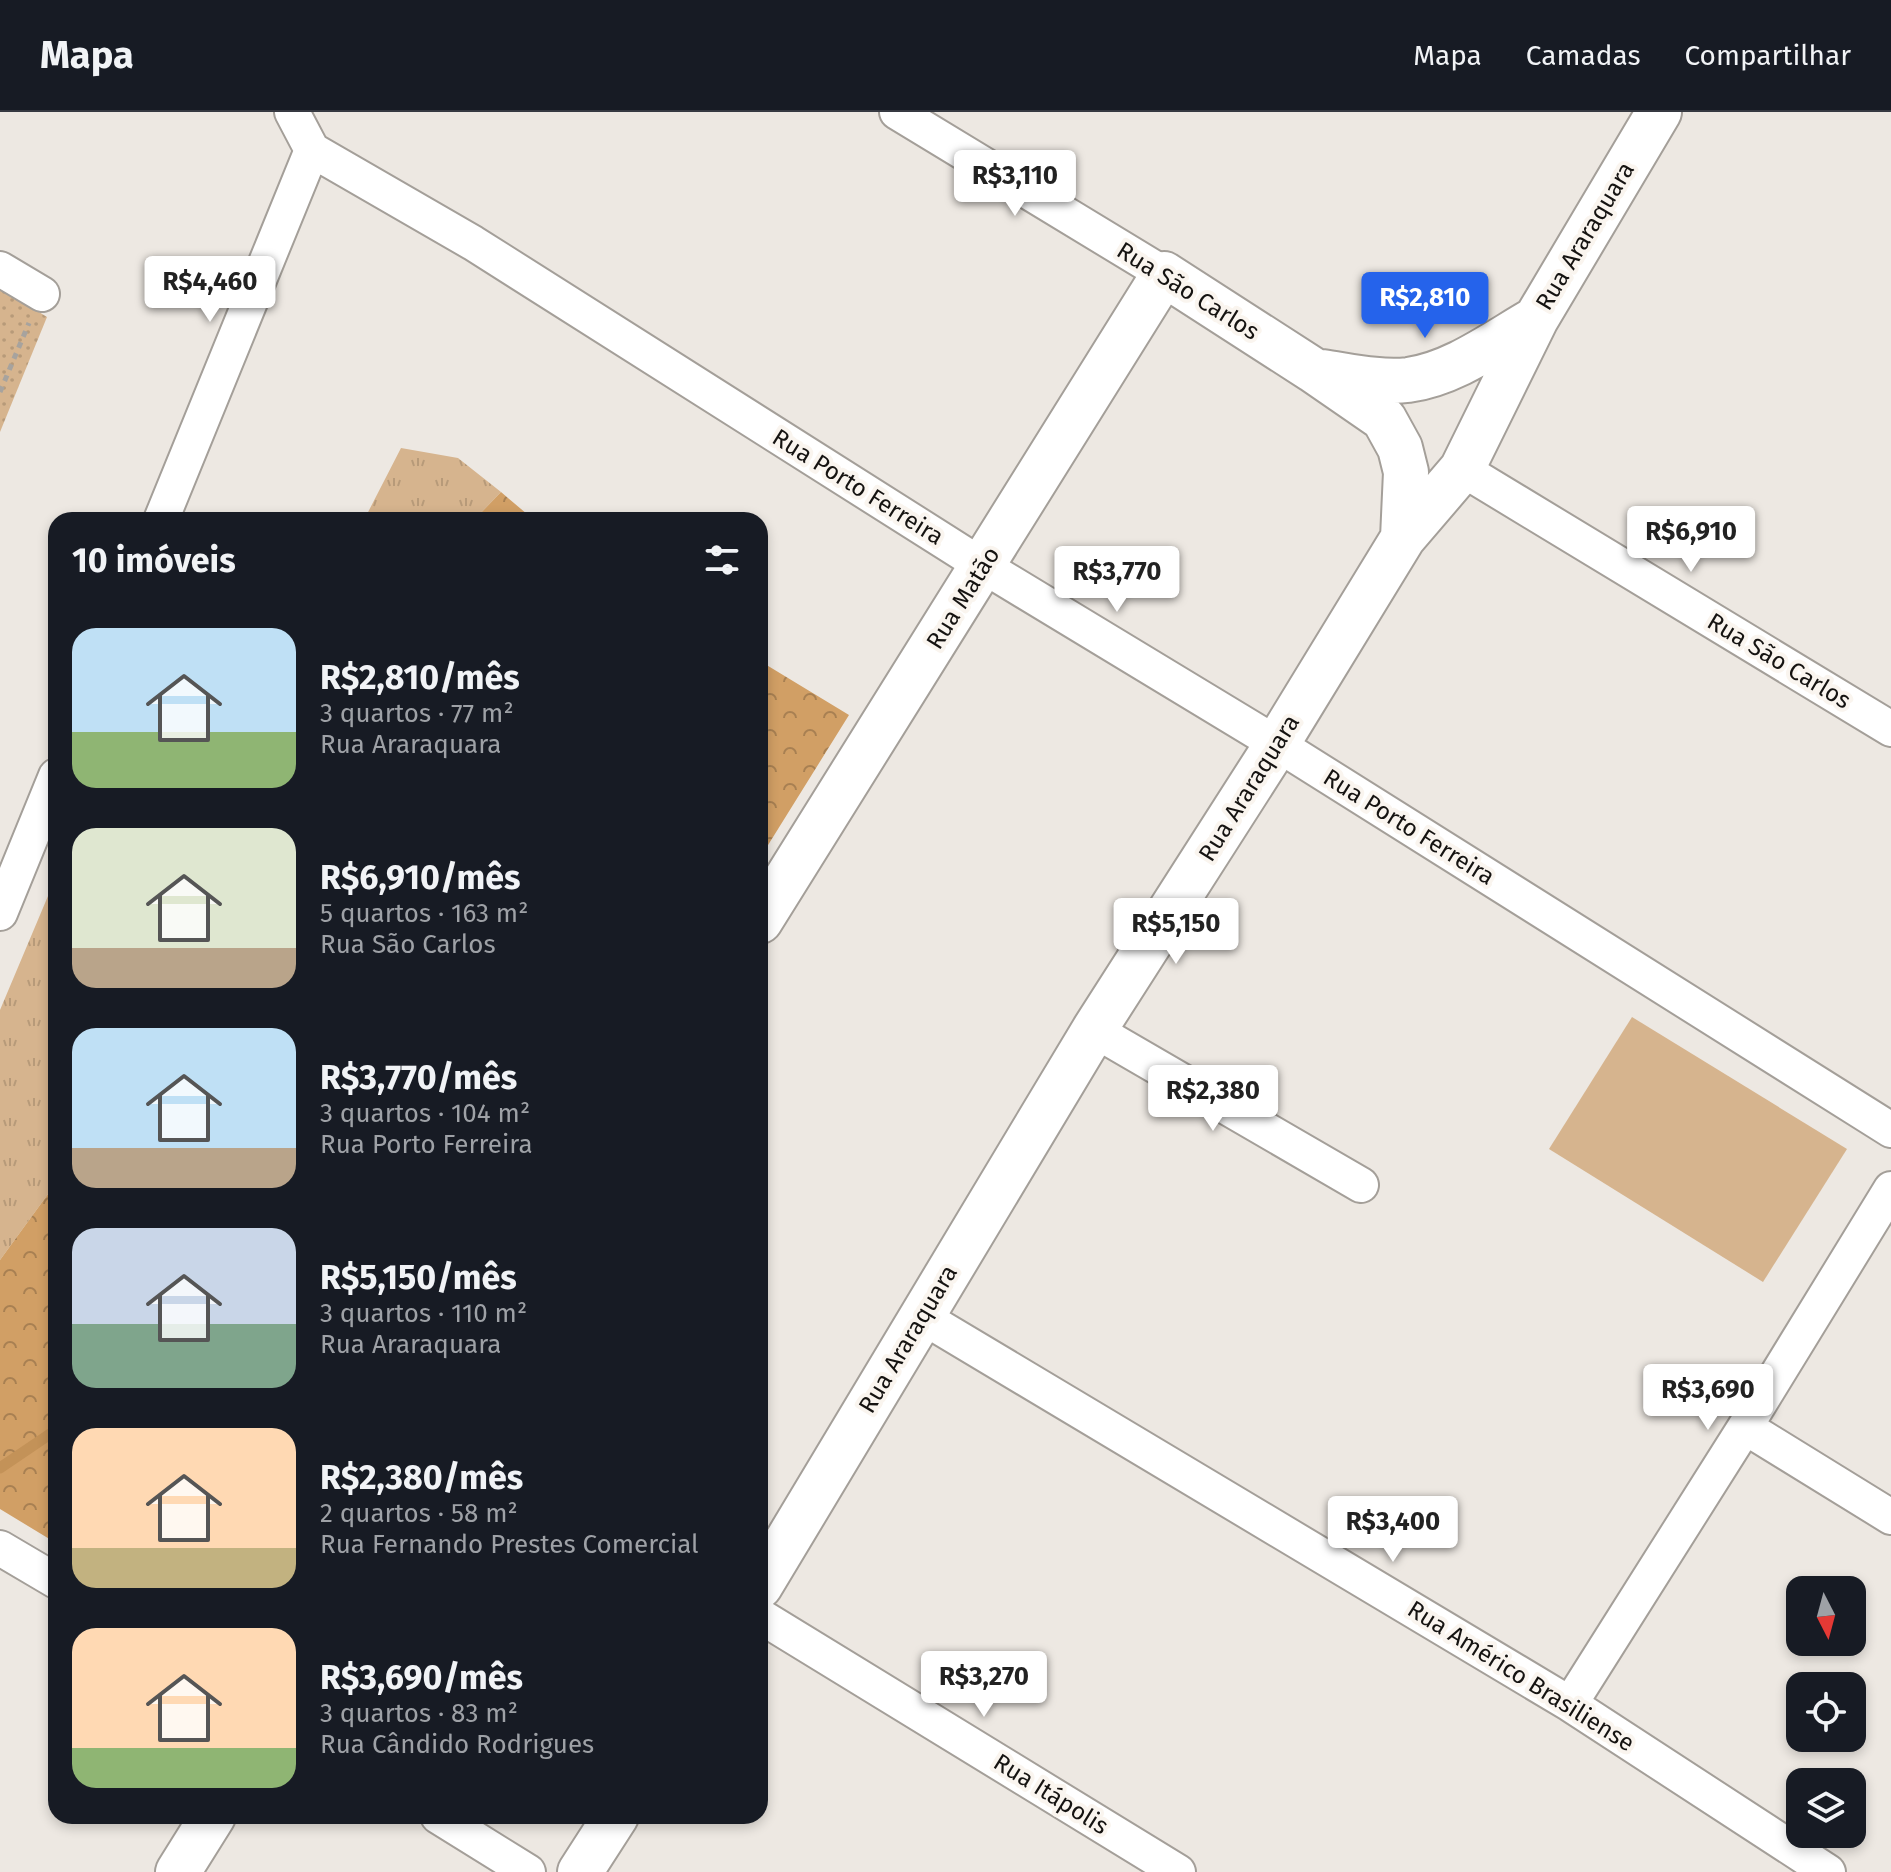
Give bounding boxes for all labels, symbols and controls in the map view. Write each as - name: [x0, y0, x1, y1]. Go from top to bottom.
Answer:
- text: Mapa: [40, 32, 134, 78]
- text: Mapa: [1413, 39, 1482, 72]
- text: Camadas: [1526, 39, 1640, 72]
- text: Compartilhar: [1684, 39, 1851, 72]
- pin: R$3,110: [941, 150, 1089, 218]
- street label: Rua Araraquara: [1530, 157, 1640, 315]
- text: R$3,110: [972, 160, 1058, 191]
- street label: Rua São Carlos: [1112, 236, 1264, 346]
- pin: R$4,460: [136, 256, 284, 324]
- text: R$4,460: [162, 266, 258, 297]
- pin: R$2,810: [1351, 272, 1499, 340]
- text: R$2,810: [1379, 282, 1471, 313]
- street label: Rua Porto Ferreira: [767, 423, 949, 551]
- pin: R$6,910: [1617, 506, 1765, 574]
- text: R$6,910: [1645, 516, 1737, 547]
- icon: filters: [700, 538, 744, 582]
- text: 10 imóveis: [72, 540, 236, 581]
- street label: Rua Matão: [921, 542, 1005, 654]
- pin: R$3,770: [1043, 546, 1191, 614]
- text: R$3,770: [1072, 556, 1162, 587]
- street label: Rua São Carlos: [1702, 607, 1856, 715]
- text: R$2,810/mês: [320, 657, 520, 698]
- icon: home: [136, 660, 232, 756]
- text: 3 quartos · 77 m²: [320, 698, 514, 729]
- street label: Rua Araraquara: [1193, 710, 1305, 866]
- text: Rua Araraquara: [320, 729, 501, 760]
- street label: Rua Porto Ferreira: [1318, 763, 1500, 891]
- text: R$6,910/mês: [320, 857, 521, 898]
- icon: home: [136, 860, 232, 956]
- text: 5 quartos · 163 m²: [320, 898, 528, 929]
- pin: R$5,150: [1102, 898, 1250, 966]
- text: R$5,150: [1132, 908, 1220, 939]
- text: Rua São Carlos: [320, 929, 496, 960]
- text: R$3,770/mês: [320, 1057, 517, 1098]
- icon: home: [136, 1060, 232, 1156]
- pin: R$2,380: [1139, 1065, 1287, 1133]
- text: R$2,380: [1166, 1075, 1260, 1106]
- text: 3 quartos · 104 m²: [320, 1098, 530, 1129]
- text: Rua Porto Ferreira: [320, 1129, 533, 1160]
- text: R$5,150/mês: [320, 1257, 517, 1298]
- icon: home: [136, 1260, 232, 1356]
- street label: Rua Araraquara: [853, 1260, 963, 1418]
- text: 3 quartos · 110 m²: [320, 1298, 527, 1329]
- text: Rua Araraquara: [320, 1329, 501, 1360]
- pin: R$3,690: [1634, 1364, 1782, 1432]
- text: R$3,690: [1661, 1374, 1755, 1405]
- text: R$2,380/mês: [320, 1457, 523, 1498]
- icon: home: [136, 1460, 232, 1556]
- pin: R$3,400: [1319, 1496, 1467, 1564]
- text: 2 quartos · 58 m²: [320, 1498, 518, 1529]
- text: R$3,400: [1346, 1506, 1440, 1537]
- text: Rua Fernando Prestes Comercial: [320, 1529, 699, 1560]
- north arrow: [1786, 1576, 1866, 1656]
- map controls: [1786, 1576, 1866, 1848]
- street label: Rua Américo Brasiliense: [1403, 1595, 1639, 1757]
- pin: R$3,270: [910, 1651, 1058, 1719]
- text: R$3,690/mês: [320, 1657, 523, 1698]
- icon: home: [136, 1660, 232, 1756]
- text: R$3,270: [939, 1661, 1029, 1692]
- button: locate: [1786, 1672, 1866, 1752]
- text: 3 quartos · 83 m²: [320, 1698, 518, 1729]
- text: Rua Cândido Rodrigues: [320, 1729, 594, 1760]
- street label: Rua Itápolis: [989, 1748, 1113, 1840]
- button: layers: [1786, 1768, 1866, 1848]

